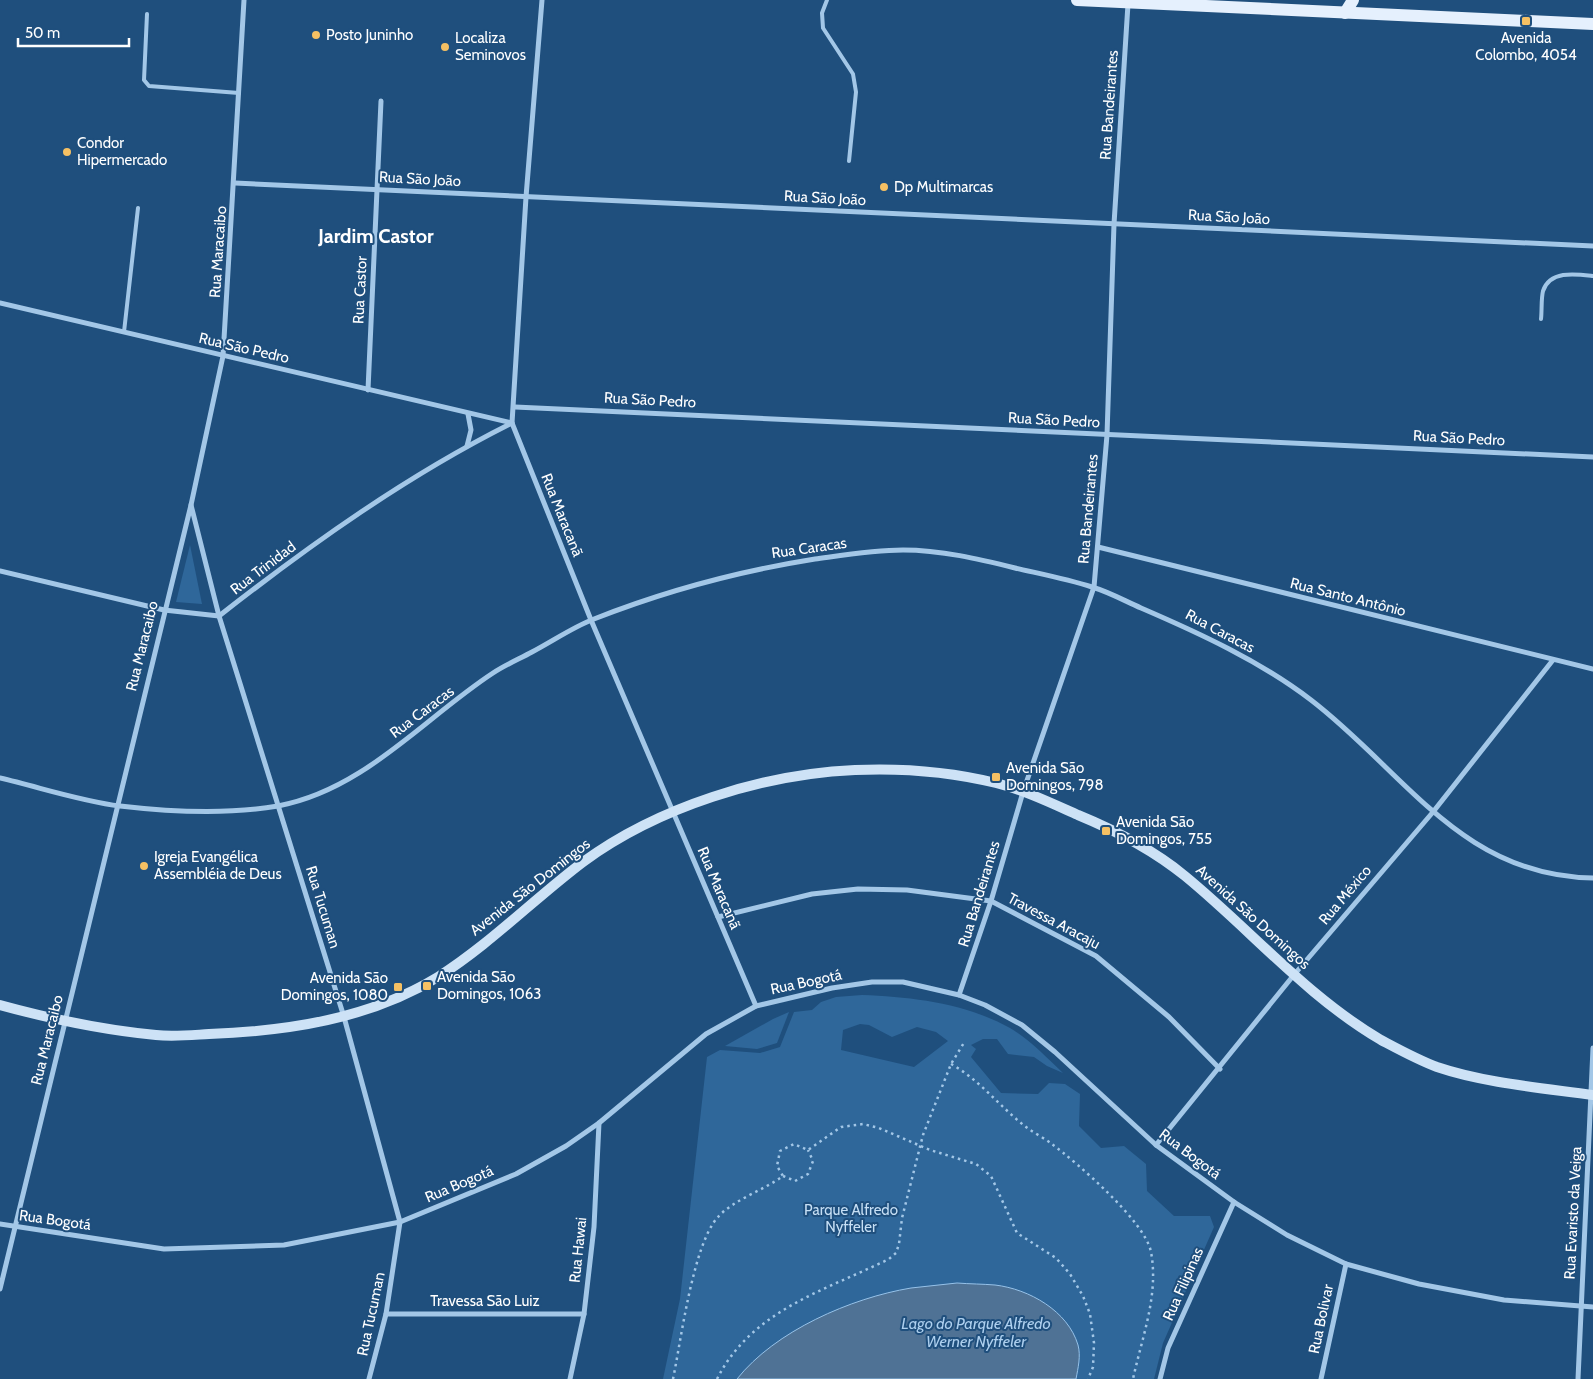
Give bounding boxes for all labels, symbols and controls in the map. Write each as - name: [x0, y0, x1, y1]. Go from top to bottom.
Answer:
- scale bar: [18, 15, 129, 47]
- marker: Avenida Colombo, 4054: [1520, 15, 1532, 27]
- text: 50 m: [25, 24, 60, 42]
- place label: Posto Juninho: [326, 26, 413, 44]
- marker: Posto Juninho: [310, 29, 322, 41]
- place label: Localiza Seminovos: [455, 29, 526, 64]
- place label: Avenida Colombo, 4054: [1475, 29, 1577, 64]
- marker: Localiza Seminovos: [439, 41, 451, 53]
- street label: Rua Bandeirantes: [1096, 49, 1122, 161]
- place label: Condor Hipermercado: [77, 134, 167, 169]
- marker: Condor Hipermercado: [61, 146, 73, 158]
- street label: Rua São João: [378, 168, 462, 190]
- place label: Dp Multimarcas: [894, 178, 993, 196]
- marker: Dp Multimarcas: [878, 181, 890, 193]
- street label: Rua São João: [783, 187, 867, 209]
- street label: Rua Maracaibo: [206, 205, 230, 299]
- street label: Rua São João: [1187, 206, 1271, 228]
- district label: Jardim Castor: [317, 224, 434, 248]
- street label: Rua Castor: [349, 255, 371, 324]
- street label: Rua São Pedro: [197, 329, 291, 367]
- street label: Rua São Pedro: [604, 389, 696, 411]
- street label: Rua São Pedro: [1008, 409, 1100, 431]
- street label: Rua São Pedro: [1413, 427, 1505, 449]
- street label: Rua Bandeirantes: [1074, 453, 1102, 565]
- street label: Rua Maracanã: [537, 471, 587, 560]
- street label: Rua Caracas: [770, 534, 848, 562]
- street label: Rua Trinidad: [227, 538, 299, 598]
- street label: Rua Santo Antônio: [1288, 574, 1408, 620]
- street label: Rua Maracaibo: [122, 599, 162, 693]
- street label: Rua Caracas: [1182, 605, 1258, 657]
- street label: Rua Caracas: [386, 682, 458, 742]
- place label: Avenida São Domingos, 798: [1006, 759, 1103, 794]
- marker: Avenida São Domingos, 798: [990, 771, 1002, 783]
- place label: Avenida São Domingos, 755: [1116, 813, 1212, 848]
- marker: Avenida São Domingos, 755: [1100, 825, 1112, 837]
- street label: Avenida São Domingos: [466, 835, 594, 939]
- street label: Rua Bandeirantes: [954, 839, 1004, 949]
- street label: Rua Maracanã: [694, 844, 745, 933]
- place label: Igreja Evangélica Assembléia de Deus: [154, 848, 282, 883]
- marker: Igreja Evangélica Assembléia de Deus: [138, 860, 150, 872]
- street label: Avenida São Domingos: [1192, 861, 1314, 973]
- street label: Rua México: [1315, 862, 1375, 928]
- street label: Rua Tucuman: [302, 864, 344, 950]
- street label: Travessa Aracaju: [1005, 889, 1103, 953]
- street label: Rua Bogotá: [769, 966, 844, 998]
- place label: Avenida São Domingos, 1063: [437, 968, 541, 1003]
- place label: Avenida São Domingos, 1080: [281, 969, 388, 1004]
- marker: Avenida São Domingos, 1063: [421, 980, 433, 992]
- marker: Avenida São Domingos, 1080: [392, 981, 404, 993]
- street label: Rua Maracaibo: [27, 993, 67, 1087]
- street label: Rua Bogotá: [1156, 1125, 1225, 1183]
- street label: Rua Evaristo da Veiga: [1561, 1145, 1586, 1280]
- street label: Rua Bogotá: [422, 1161, 497, 1206]
- park label: Parque Alfredo Nyffeler: [804, 1201, 898, 1236]
- street label: Rua Bogotá: [18, 1206, 93, 1234]
- street label: Rua Hawai: [566, 1216, 590, 1284]
- street label: Rua Filipinas: [1159, 1245, 1207, 1323]
- street label: Rua Tucuman: [353, 1270, 389, 1358]
- street label: Rua Bolivar: [1305, 1282, 1337, 1355]
- street label: Travessa São Luiz: [430, 1292, 540, 1310]
- water label: Lago do Parque Alfredo Werner Nyffeler: [901, 1314, 1051, 1351]

